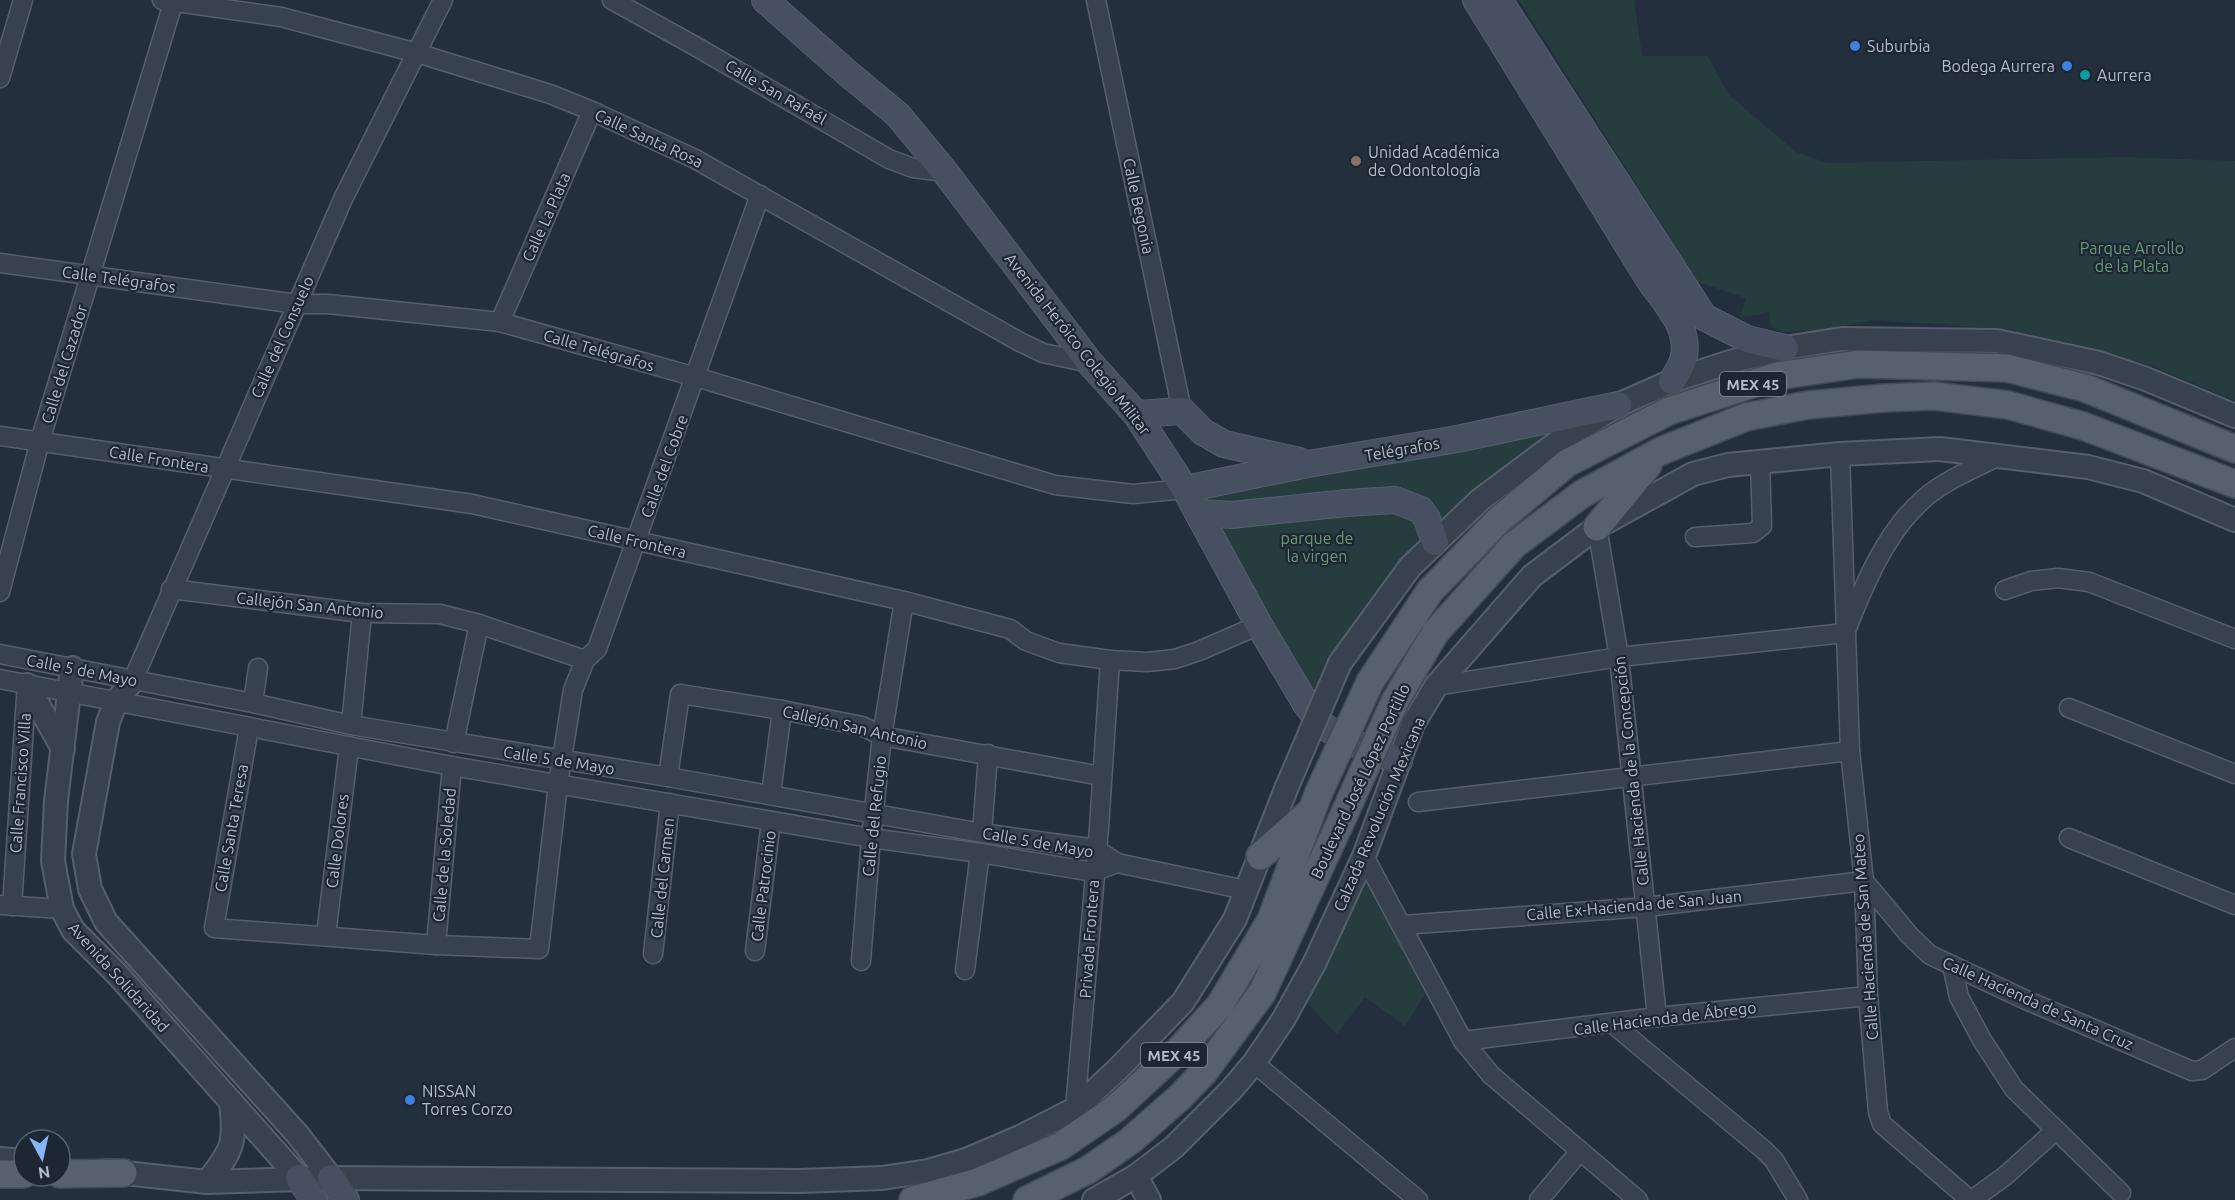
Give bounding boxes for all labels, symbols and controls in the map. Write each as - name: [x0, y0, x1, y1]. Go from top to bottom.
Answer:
- place label: Suburbia: [1867, 37, 1931, 55]
- marker: Suburbia: [1848, 39, 1862, 53]
- street label: Calle San Rafaél: [722, 56, 830, 128]
- place label: Bodega Aurrera: [1941, 57, 2055, 75]
- marker: Bodega Aurrera: [2060, 59, 2074, 73]
- place label: Aurrera: [2097, 66, 2152, 84]
- marker: Aurrera: [2078, 68, 2092, 82]
- street label: Calle Santa Rosa: [592, 105, 706, 171]
- place label: Unidad Académica de Odontología: [1368, 143, 1500, 179]
- marker: Unidad Académica de Odontología: [1349, 154, 1363, 168]
- street label: Calle Begonia: [1120, 156, 1158, 256]
- street label: Calle La Plata: [518, 170, 574, 264]
- park label: Parque Arrollo de la Plata: [2080, 239, 2184, 275]
- street label: Avenida Heróico Colegio Militar: [1001, 250, 1155, 438]
- street label: Calle Telégrafos: [61, 262, 177, 296]
- street label: Calle del Consuelo: [247, 273, 317, 401]
- street label: Calle del Cazador: [37, 302, 91, 426]
- street label: Calle Telégrafos: [541, 326, 657, 374]
- road number: MEX 45: [1720, 372, 1786, 396]
- street label: Calle del Cobre: [637, 412, 691, 520]
- street label: Telégrafos: [1363, 434, 1441, 464]
- street label: Calle Frontera: [108, 442, 210, 476]
- street label: Calle Frontera: [586, 521, 688, 561]
- park label: parque de la virgen: [1281, 529, 1353, 565]
- street label: Callejón San Antonio: [235, 588, 385, 622]
- street label: Calle 5 de Mayo: [25, 650, 139, 690]
- street label: Calle Hacienda de la Concepción: [1610, 655, 1652, 887]
- street label: Boulevard José López Portillo: [1307, 681, 1413, 881]
- street label: Callejón San Antonio: [781, 702, 929, 752]
- street label: Calle Francisco Villa: [6, 712, 34, 854]
- street label: Calzada Revolución Mexicana: [1330, 714, 1428, 914]
- street label: Calle 5 de Mayo: [502, 742, 616, 778]
- street label: Calle del Refugio: [859, 755, 889, 877]
- street label: Calle Santa Teresa: [211, 763, 251, 893]
- street label: Calle de la Soledad: [429, 787, 459, 923]
- street label: Calle Dolores: [322, 793, 352, 889]
- street label: Calle del Carmen: [647, 817, 677, 939]
- street label: Calle 5 de Mayo: [981, 823, 1095, 861]
- street label: Calle Patrocinio: [747, 829, 779, 943]
- street label: Calle Hacienda de San Mateo: [1849, 833, 1881, 1041]
- street label: Privada Frontera: [1076, 879, 1102, 999]
- street label: Calle Ex-Hacienda de San Juan: [1525, 887, 1743, 923]
- street label: Avenida Solidaridad: [65, 918, 173, 1036]
- street label: Calle Hacienda de Santa Cruz: [1940, 953, 2136, 1053]
- street label: Calle Hacienda de Ábrego: [1572, 996, 1757, 1038]
- road number: MEX 45: [1141, 1043, 1207, 1067]
- place label: NISSAN Torres Corzo: [422, 1082, 513, 1118]
- marker: NISSAN Torres Corzo: [403, 1093, 417, 1107]
- north arrow: [12, 1128, 72, 1188]
- text: N: [37, 1163, 51, 1183]

